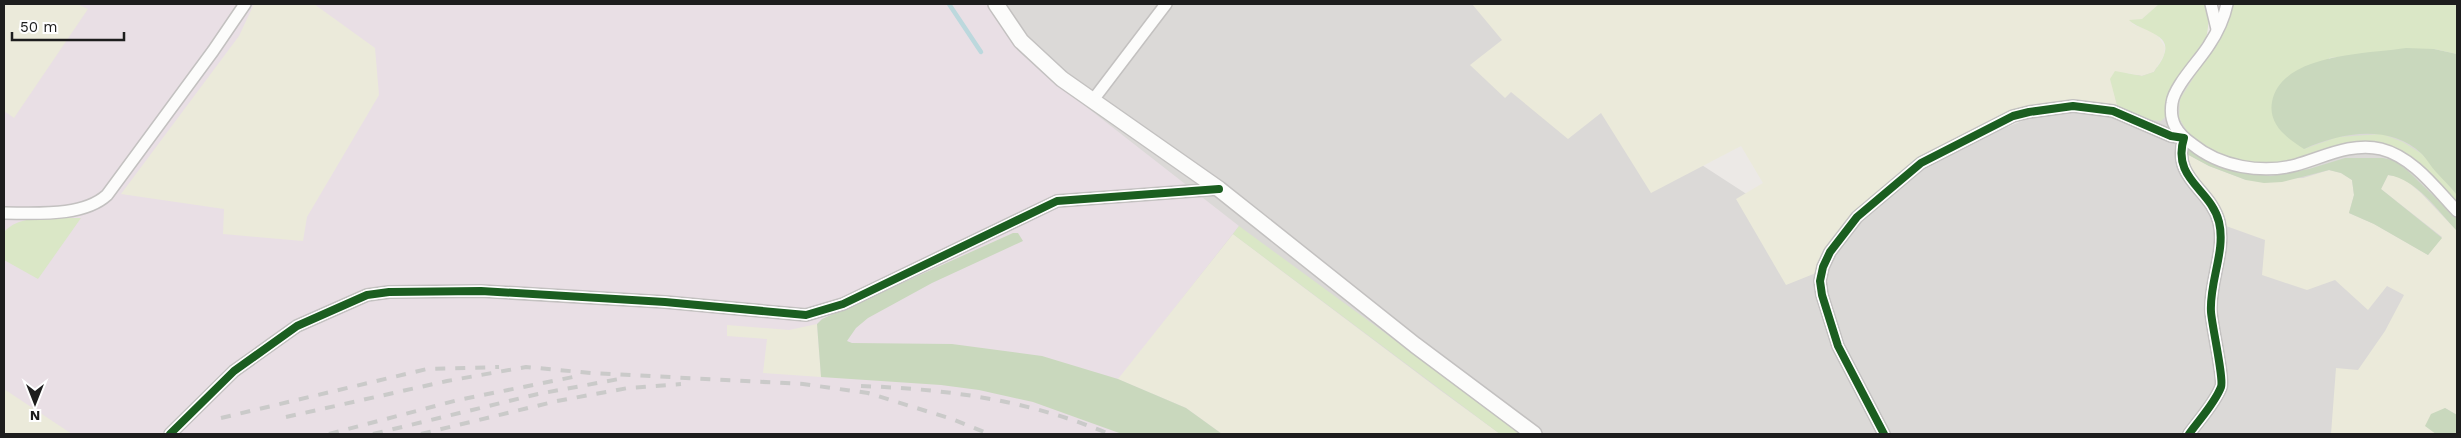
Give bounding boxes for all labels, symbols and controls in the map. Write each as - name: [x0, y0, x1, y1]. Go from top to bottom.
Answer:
- scale bar: [12, 10, 125, 42]
- text: 50 m: [20, 18, 57, 36]
- north arrow: [10, 378, 60, 428]
- text: N: [30, 408, 40, 424]

